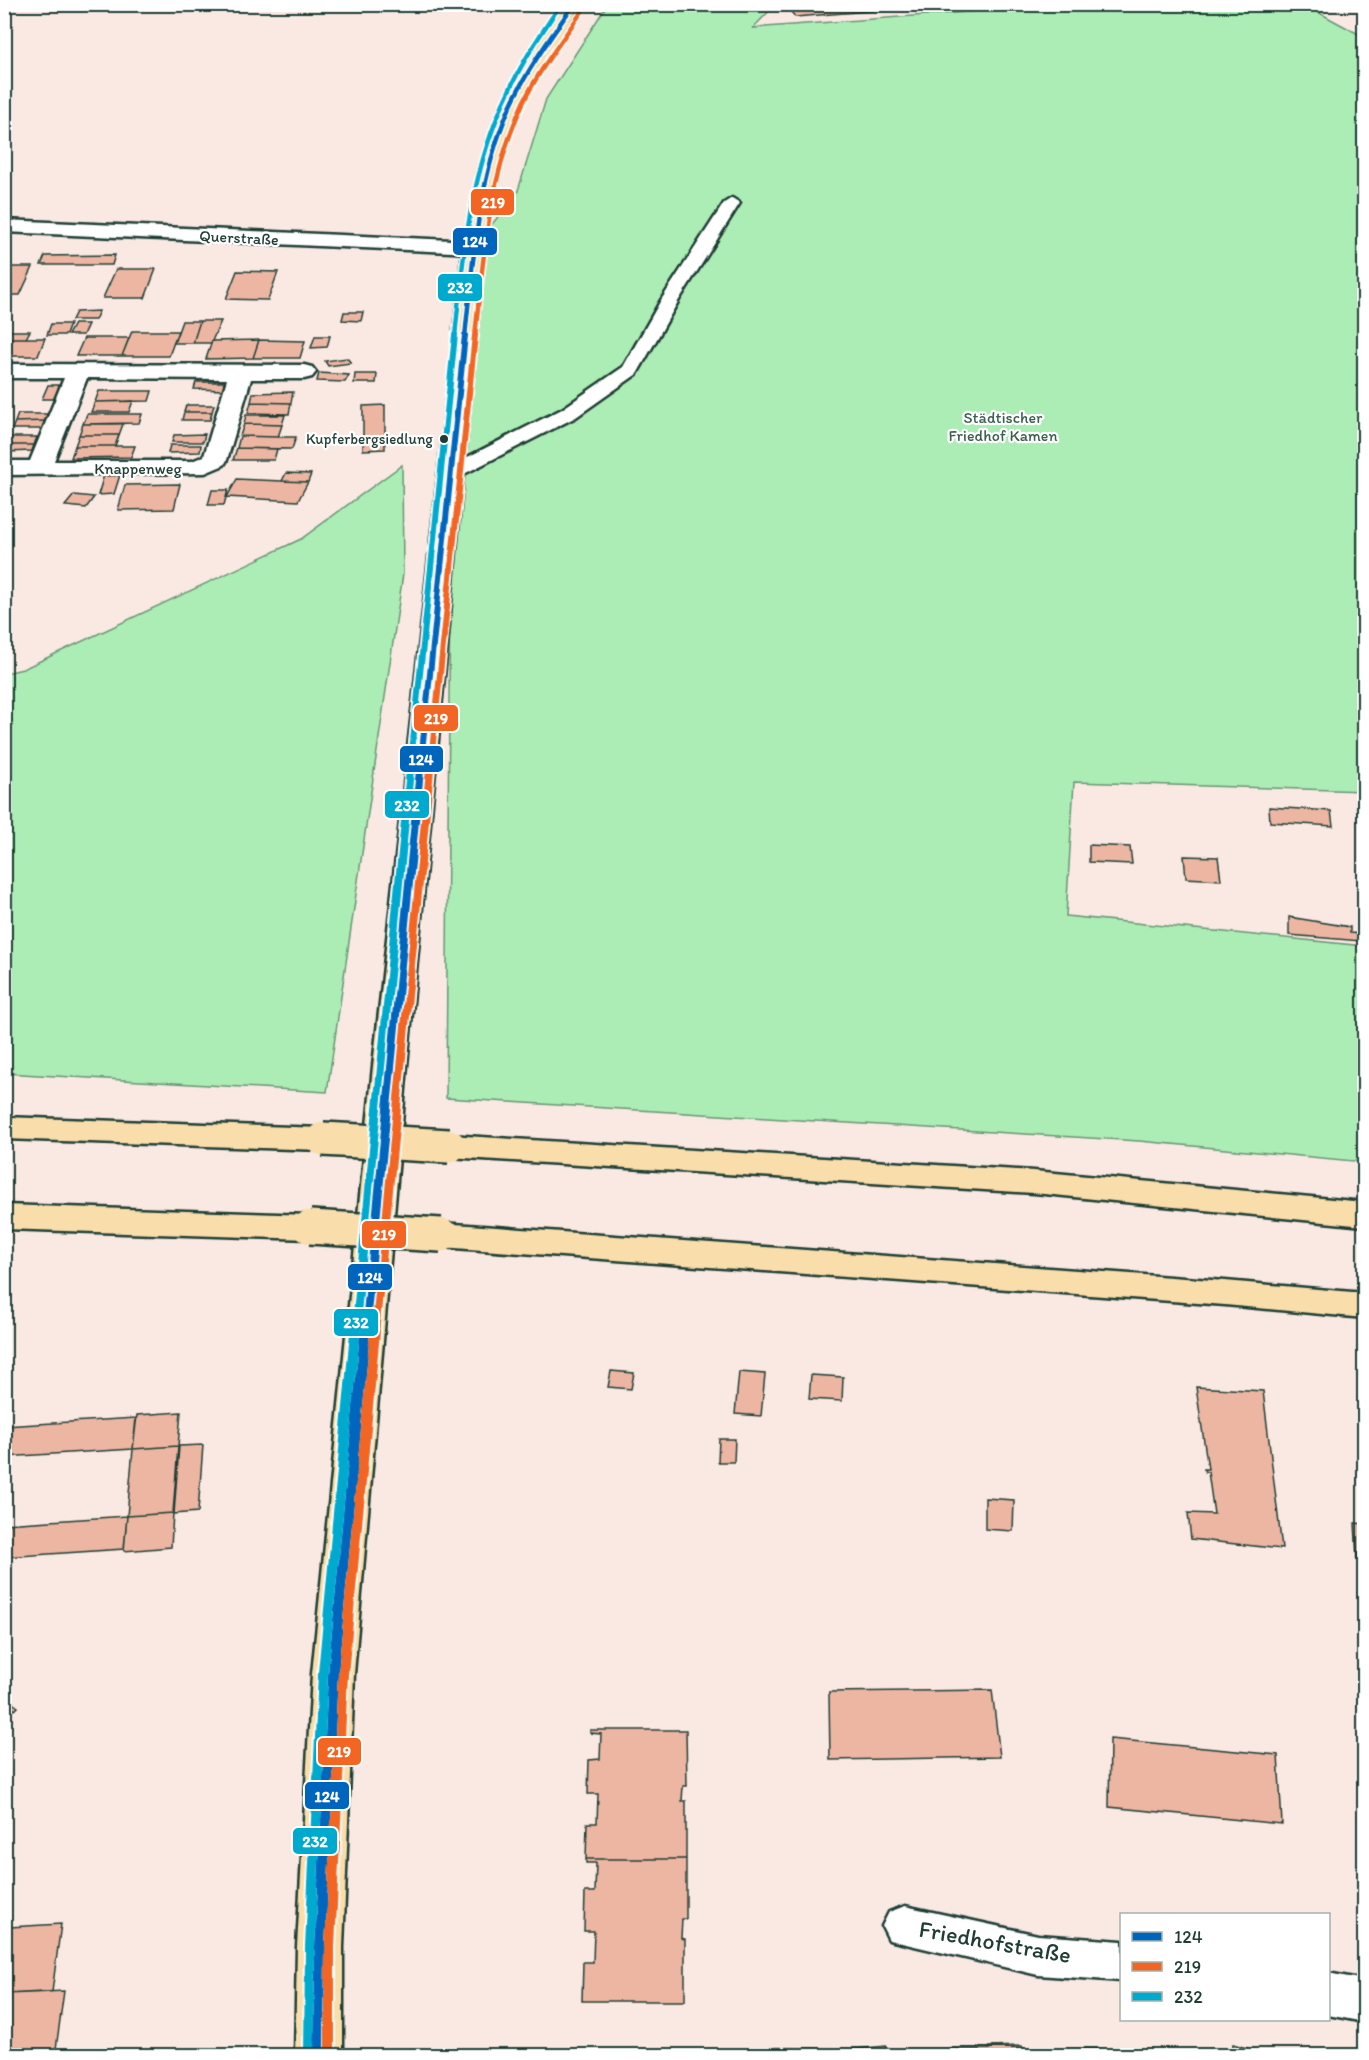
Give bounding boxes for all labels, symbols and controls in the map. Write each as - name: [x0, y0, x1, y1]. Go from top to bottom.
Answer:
- line badge: 219: [470, 188, 515, 216]
- text: 219: [481, 193, 505, 212]
- street label: Querstraße: [199, 226, 279, 249]
- line badge: 124: [452, 227, 498, 256]
- text: 124: [462, 232, 488, 251]
- line badge: 232: [437, 273, 483, 302]
- text: 232: [447, 278, 473, 297]
- park label: Städtischer Friedhof Kamen: [948, 408, 1058, 445]
- place label: Kupferbergsiedlung: [306, 430, 433, 448]
- marker: Kupferbergsiedlung: [438, 433, 450, 445]
- street label: Knappenweg: [94, 459, 182, 478]
- line badge: 219: [413, 704, 459, 732]
- text: 219: [424, 709, 448, 728]
- line badge: 124: [399, 745, 444, 773]
- text: 124: [408, 750, 434, 769]
- line badge: 232: [384, 790, 430, 819]
- text: 232: [394, 796, 420, 815]
- line badge: 219: [361, 1220, 407, 1249]
- text: 219: [372, 1225, 396, 1244]
- line badge: 124: [347, 1263, 393, 1291]
- text: 124: [357, 1268, 383, 1287]
- line badge: 232: [333, 1308, 379, 1337]
- text: 232: [343, 1313, 369, 1332]
- line badge: 219: [317, 1737, 362, 1766]
- text: 219: [327, 1742, 351, 1761]
- line badge: 124: [304, 1781, 350, 1810]
- text: 124: [314, 1787, 340, 1806]
- line badge: 232: [292, 1827, 338, 1855]
- text: 232: [302, 1832, 328, 1851]
- legend: [1120, 1913, 1330, 2021]
- street label: Friedhofstraße: [917, 1914, 1073, 1969]
- text: 124: [1174, 1926, 1203, 1948]
- text: 219: [1174, 1956, 1201, 1978]
- text: 232: [1174, 1986, 1203, 2008]

